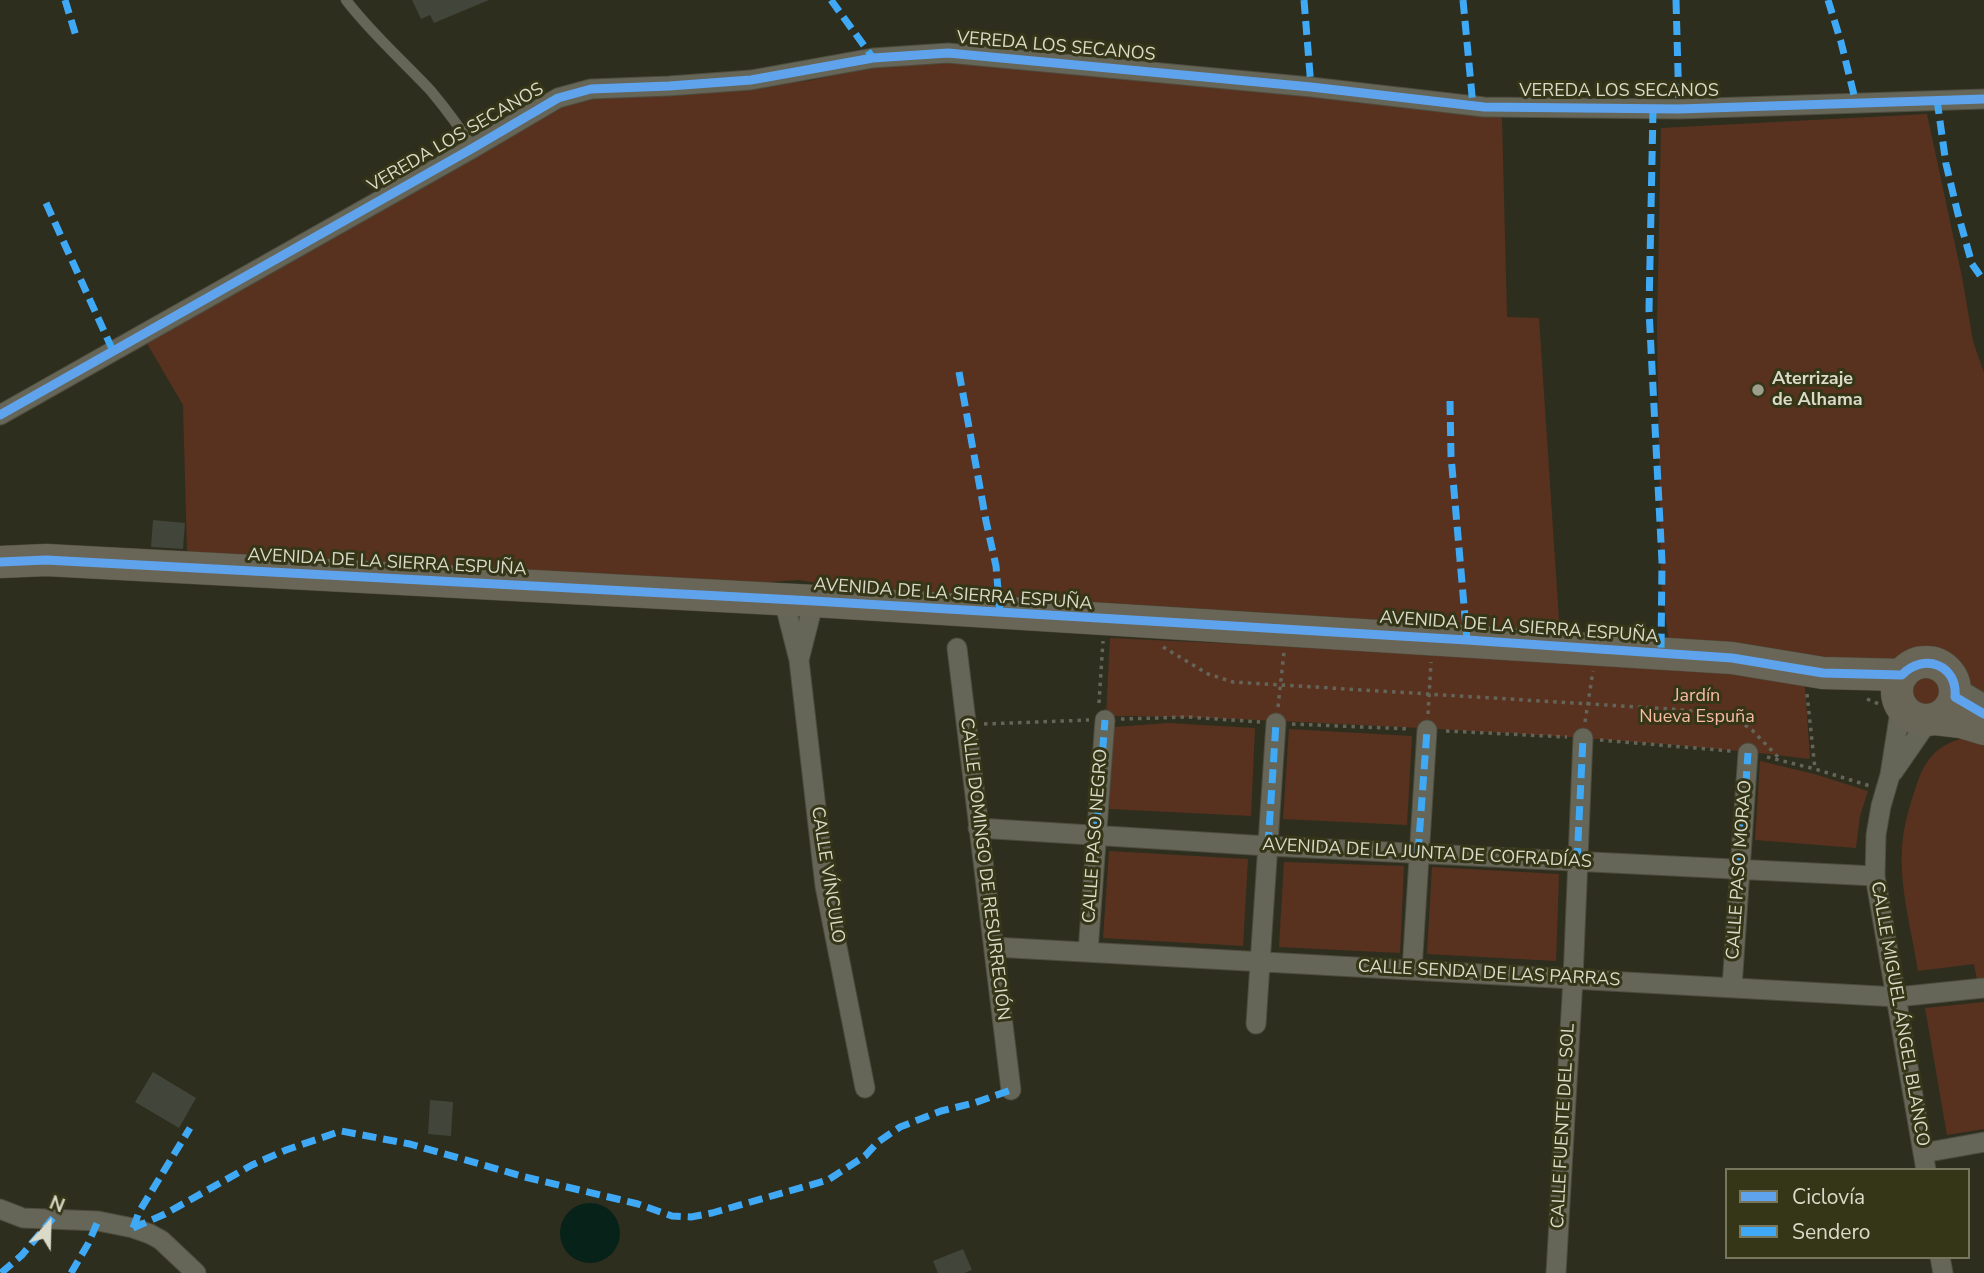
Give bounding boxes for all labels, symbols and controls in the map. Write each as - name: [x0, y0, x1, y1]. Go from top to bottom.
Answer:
- street label: VEREDA LOS SECANOS: [956, 28, 1156, 66]
- street label: VEREDA LOS SECANOS: [364, 79, 548, 197]
- street label: VEREDA LOS SECANOS: [1519, 81, 1719, 103]
- place label: Aterrizaje de Alhama: [1772, 369, 1863, 412]
- marker: Aterrizaje de Alhama: [1750, 382, 1766, 398]
- street label: AVENIDA DE LA SIERRA ESPUÑA: [247, 545, 527, 581]
- street label: AVENIDA DE LA SIERRA ESPUÑA: [813, 574, 1093, 616]
- street label: AVENIDA DE LA SIERRA ESPUÑA: [1379, 607, 1659, 649]
- park label: Jardín Nueva Espuña: [1639, 686, 1755, 728]
- street label: CALLE DOMINGO DE RESURRECIÓN: [955, 716, 1013, 1022]
- street label: CALLE PASO NEGRO: [1079, 748, 1113, 924]
- street label: CALLE PASO MORAO: [1723, 779, 1757, 961]
- street label: CALLE VÍNCULO: [806, 805, 848, 945]
- street label: AVENIDA DE LA JUNTA DE COFRADÍAS: [1262, 835, 1592, 873]
- street label: CALLE MIGUEL ÁNGEL BLANCO: [1865, 880, 1933, 1148]
- street label: CALLE SENDA DE LAS PARRAS: [1357, 956, 1621, 992]
- street label: CALLE FUENTE DEL SOL: [1548, 1023, 1580, 1229]
- legend: [1725, 1168, 1970, 1259]
- text: Ciclovía: [1792, 1183, 1865, 1211]
- north arrow: [14, 1189, 84, 1259]
- text: N: [45, 1190, 68, 1219]
- text: Sendero: [1792, 1218, 1871, 1246]

